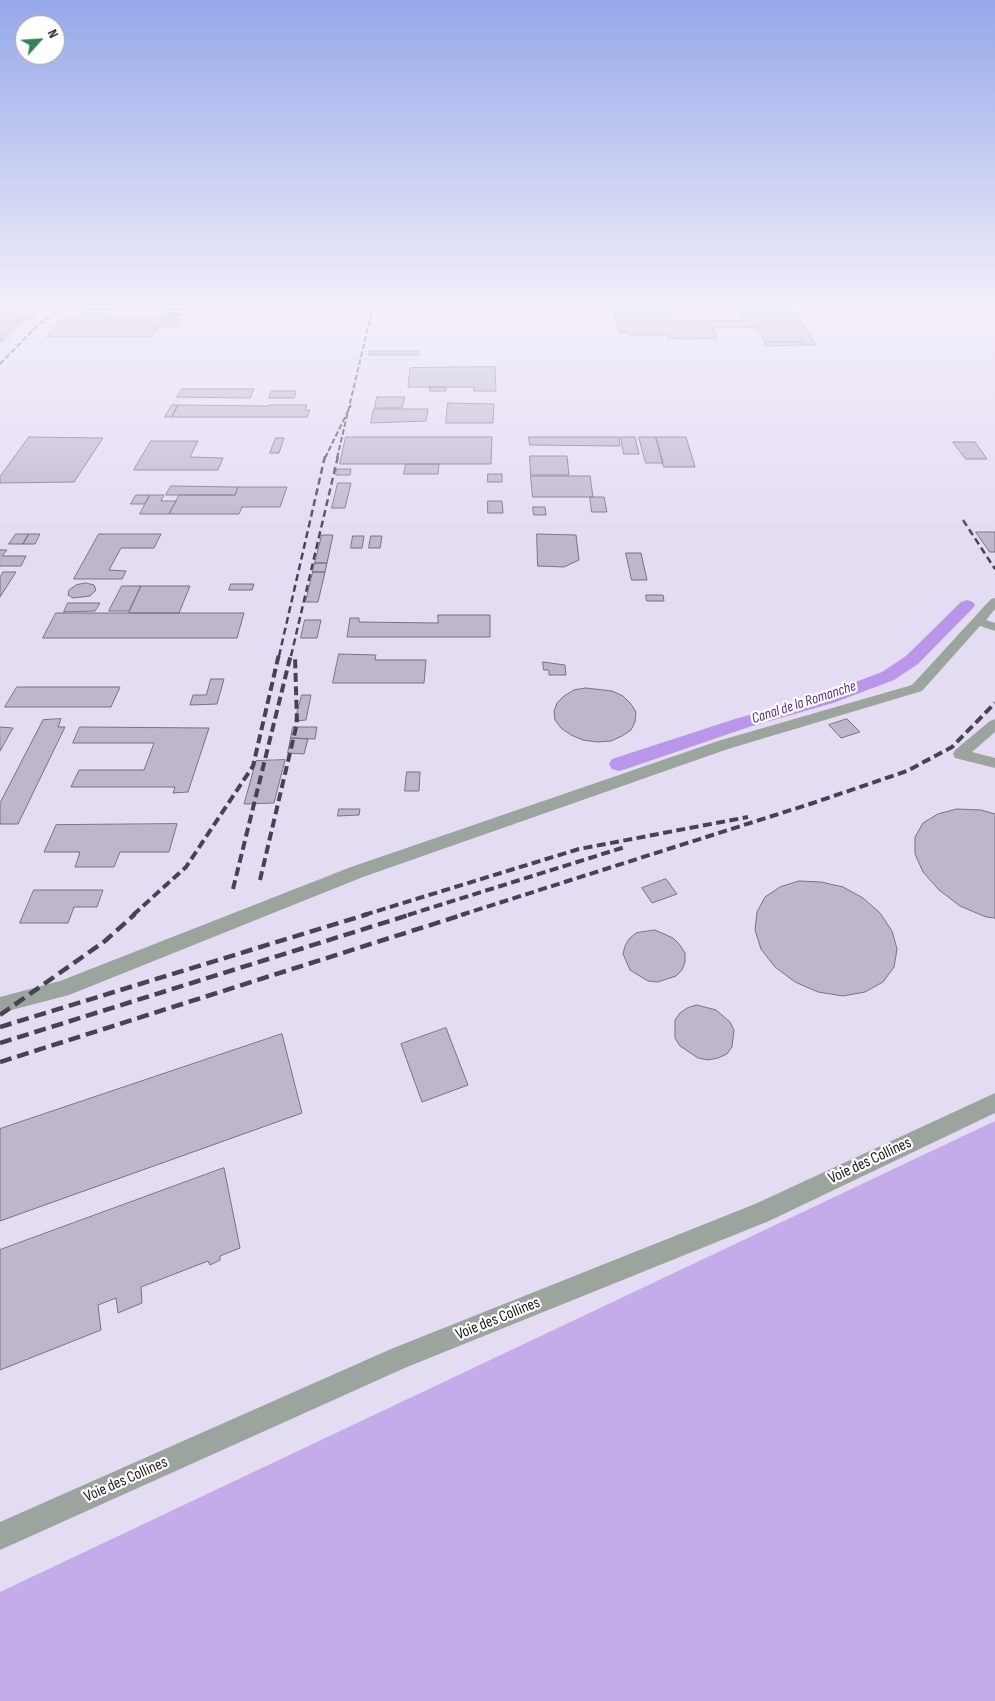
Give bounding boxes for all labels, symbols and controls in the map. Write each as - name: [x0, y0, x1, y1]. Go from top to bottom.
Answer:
- north arrow: [15, 15, 65, 65]
- text: N: [44, 27, 62, 41]
- water label: Canal de la Romanche: [750, 678, 858, 728]
- street label: Voie des Collines: [826, 1133, 914, 1189]
- street label: Voie des Collines: [453, 1293, 543, 1345]
- street label: Voie des Collines: [81, 1453, 171, 1507]

